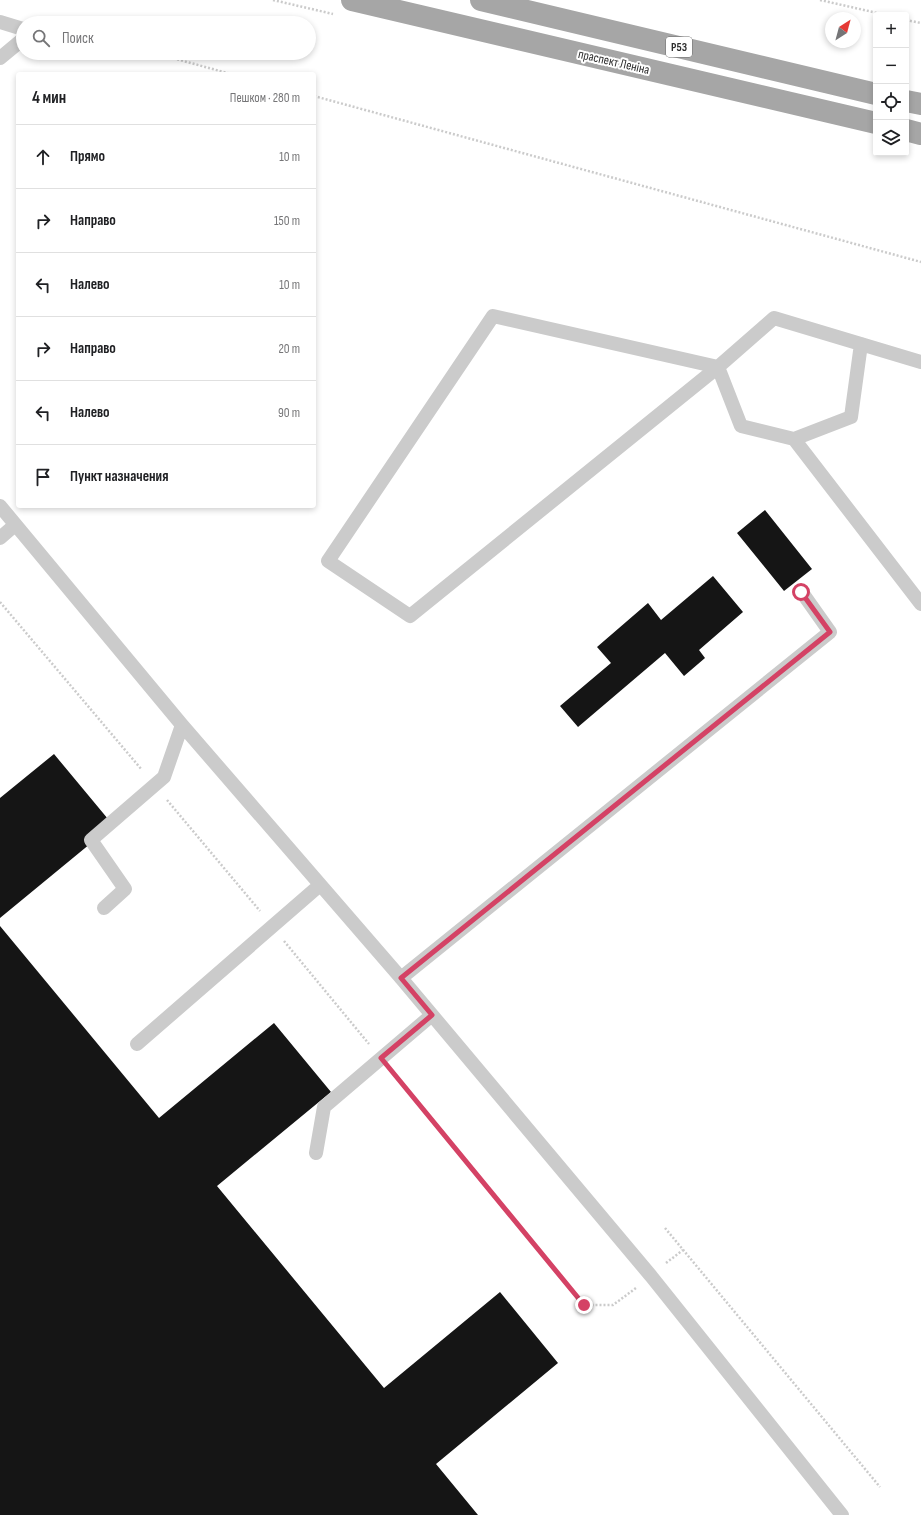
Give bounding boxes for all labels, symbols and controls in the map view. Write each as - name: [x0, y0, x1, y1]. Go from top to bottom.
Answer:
- north arrow: [825, 12, 861, 48]
- map controls: [873, 12, 909, 156]
- button: +: [873, 12, 909, 48]
- search box: [16, 16, 316, 60]
- icon: search: [30, 27, 52, 49]
- text: Поиск: [62, 29, 94, 48]
- road number: Р53: [666, 37, 692, 57]
- street label: праспект Леніна: [577, 46, 651, 78]
- button: −: [873, 48, 909, 84]
- button: locate: [873, 84, 909, 120]
- text: 4 мин: [32, 88, 66, 108]
- text: Пешком · 280 m: [230, 90, 300, 106]
- button: layers: [873, 120, 909, 156]
- icon: ahead: [32, 146, 54, 168]
- text: Прямо: [70, 147, 105, 166]
- text: 10 m: [279, 149, 300, 165]
- icon: right: [32, 210, 54, 232]
- text: Направо: [70, 211, 116, 230]
- text: 150 m: [274, 213, 300, 229]
- icon: left: [32, 274, 54, 296]
- text: Налево: [70, 275, 110, 294]
- text: 10 m: [279, 277, 300, 293]
- icon: right: [32, 338, 54, 360]
- text: Направо: [70, 339, 116, 358]
- text: 20 m: [278, 341, 300, 357]
- icon: left: [32, 402, 54, 424]
- text: Налево: [70, 403, 110, 422]
- text: 90 m: [278, 405, 300, 421]
- icon: arrive: [32, 466, 54, 488]
- text: Пункт назначения: [70, 467, 168, 486]
- route start: [792, 583, 810, 601]
- route end: [575, 1296, 593, 1314]

